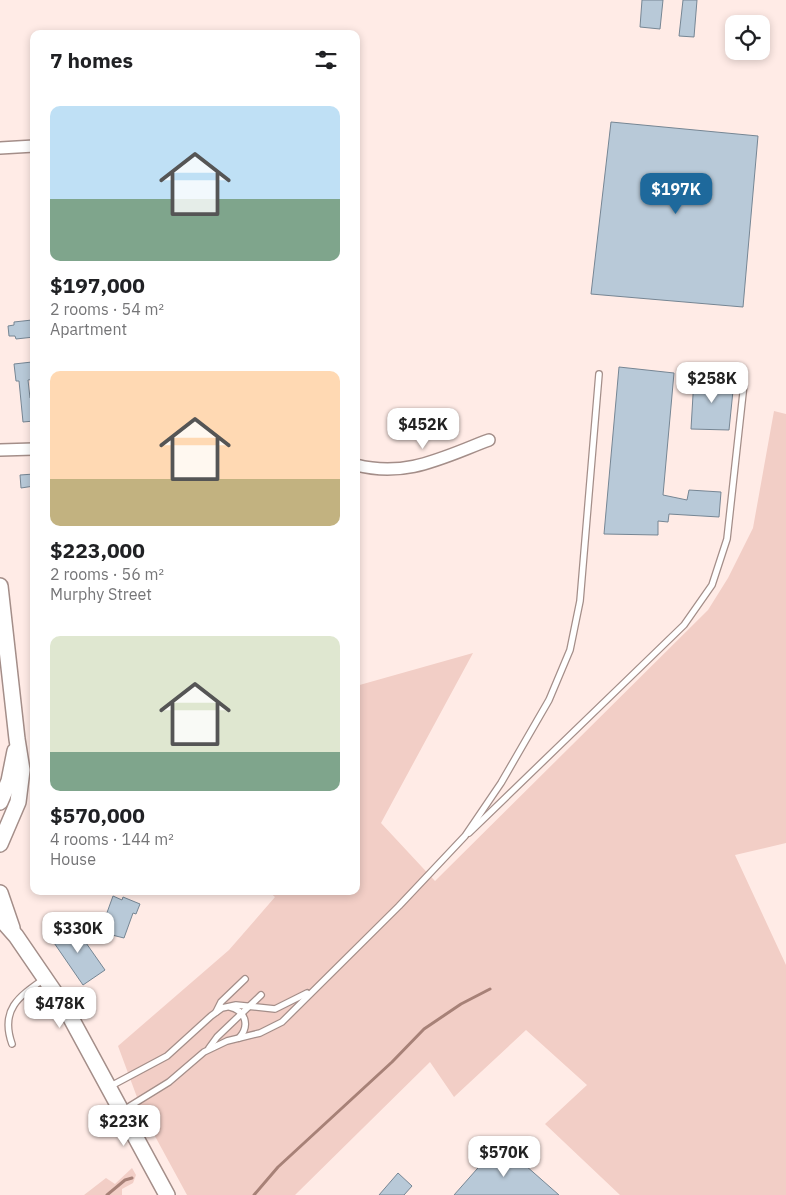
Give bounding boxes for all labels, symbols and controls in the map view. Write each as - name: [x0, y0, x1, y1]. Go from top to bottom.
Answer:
- map controls: [725, 15, 770, 60]
- button: locate: [725, 15, 770, 60]
- text: 7 homes: [50, 46, 133, 74]
- icon: filters: [312, 46, 340, 74]
- icon: home: [150, 139, 240, 229]
- pin: $197K: [641, 172, 711, 215]
- text: $197K: [651, 179, 701, 199]
- text: $197,000: [50, 271, 145, 299]
- text: 2 rooms · 54 m²: [50, 299, 164, 319]
- text: Apartment: [50, 319, 127, 339]
- pin: $258K: [677, 362, 747, 404]
- text: $258K: [687, 368, 737, 388]
- icon: home: [150, 404, 240, 494]
- pin: $452K: [388, 408, 458, 450]
- text: $452K: [398, 414, 448, 434]
- text: $223,000: [50, 536, 145, 564]
- text: 2 rooms · 56 m²: [50, 564, 164, 584]
- text: Murphy Street: [50, 584, 152, 604]
- icon: home: [150, 669, 240, 759]
- text: $570,000: [50, 801, 145, 829]
- text: 4 rooms · 144 m²: [50, 829, 174, 849]
- text: House: [50, 849, 96, 869]
- pin: $330K: [43, 912, 113, 954]
- text: $330K: [53, 918, 103, 938]
- pin: $478K: [25, 986, 95, 1029]
- text: $478K: [35, 993, 85, 1013]
- pin: $223K: [89, 1104, 159, 1147]
- text: $223K: [99, 1111, 149, 1131]
- pin: $570K: [469, 1136, 539, 1178]
- text: $570K: [479, 1142, 529, 1162]

